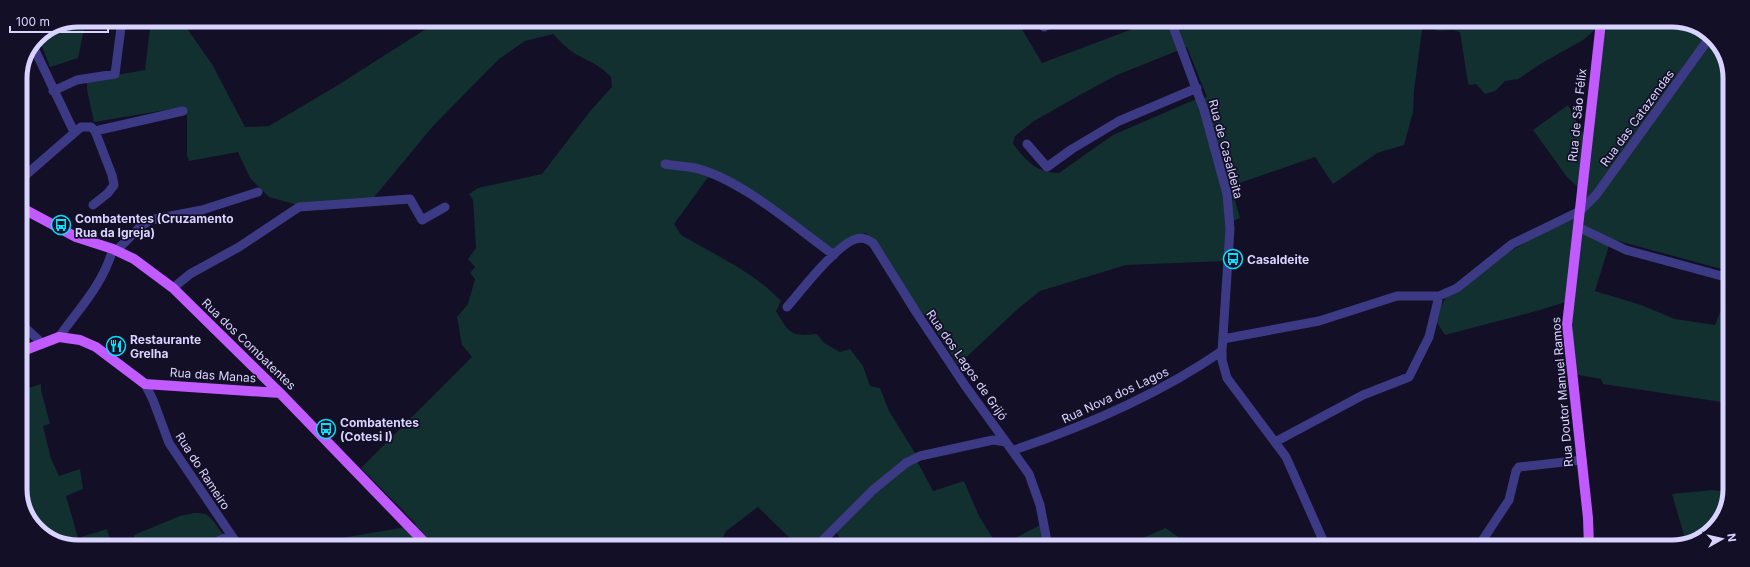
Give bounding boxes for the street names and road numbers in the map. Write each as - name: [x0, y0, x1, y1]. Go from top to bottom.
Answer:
- street label: Rua de São Félix: [1565, 67, 1589, 162]
- street label: Rua das Catazendas: [1597, 67, 1677, 169]
- street label: Rua de Casaldeita: [1206, 98, 1246, 200]
- street label: Rua dos Combatentes: [199, 295, 299, 393]
- street label: Rua dos Lagos de Grijó: [923, 307, 1011, 423]
- street label: Rua Doutor Manuel Ramos: [1548, 316, 1576, 468]
- street label: Rua Nova dos Lagos: [1059, 364, 1171, 426]
- street label: Rua das Manas: [169, 365, 257, 385]
- street label: Rua do Rameiro: [172, 430, 234, 512]

